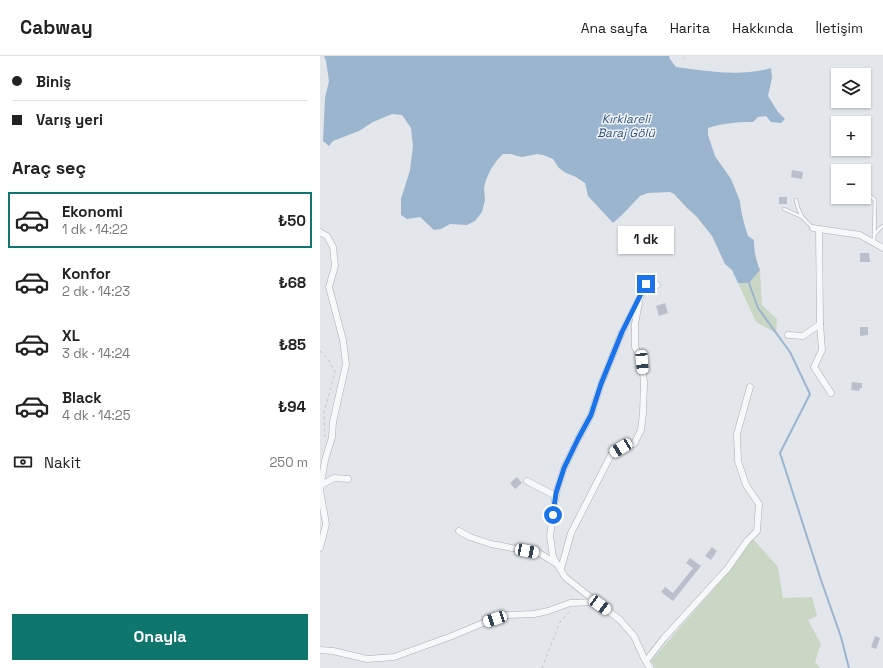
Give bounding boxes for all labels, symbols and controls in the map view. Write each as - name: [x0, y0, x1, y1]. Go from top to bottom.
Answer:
- text: Cabway: [20, 15, 93, 40]
- text: Ana sayfa: [581, 19, 648, 37]
- text: Harita: [670, 19, 710, 37]
- text: Hakkında: [732, 19, 793, 37]
- text: İletişim: [815, 19, 863, 37]
- map controls: [831, 68, 871, 204]
- button: layers: [831, 68, 871, 108]
- text: Biniş: [36, 72, 71, 91]
- text: Varış yeri: [36, 110, 103, 129]
- water label: Kırklareli Baraj Gölü: [597, 111, 656, 141]
- button: +: [831, 116, 871, 156]
- text: Araç seç: [12, 156, 86, 179]
- button: −: [831, 164, 871, 204]
- icon: car: [14, 202, 50, 238]
- text: Ekonomi: [62, 202, 123, 221]
- text: ₺50: [278, 211, 306, 230]
- text: 1 dk · 14:22: [62, 221, 128, 238]
- callout: 1 dk: [618, 226, 674, 254]
- text: 1 dk: [634, 231, 658, 248]
- icon: car: [14, 264, 50, 300]
- text: Konfor: [62, 264, 111, 283]
- text: ₺68: [278, 273, 306, 292]
- route end: [637, 275, 655, 293]
- text: 2 dk · 14:23: [62, 283, 130, 300]
- icon: car: [14, 326, 50, 362]
- text: XL: [62, 326, 80, 345]
- text: ₺85: [279, 335, 306, 354]
- text: 3 dk · 14:24: [62, 345, 130, 362]
- car: [635, 350, 649, 374]
- icon: car: [14, 388, 50, 424]
- text: Black: [62, 388, 102, 407]
- text: ₺94: [278, 397, 306, 416]
- text: 4 dk · 14:25: [62, 407, 130, 424]
- car: [608, 437, 634, 459]
- icon: cash: [12, 451, 34, 473]
- text: Nakit: [44, 453, 81, 472]
- text: 250 m: [270, 454, 308, 471]
- route start: [544, 506, 562, 524]
- car: [514, 543, 540, 559]
- car: [587, 593, 613, 617]
- car: [482, 610, 508, 628]
- button: Onayla: [12, 614, 308, 660]

